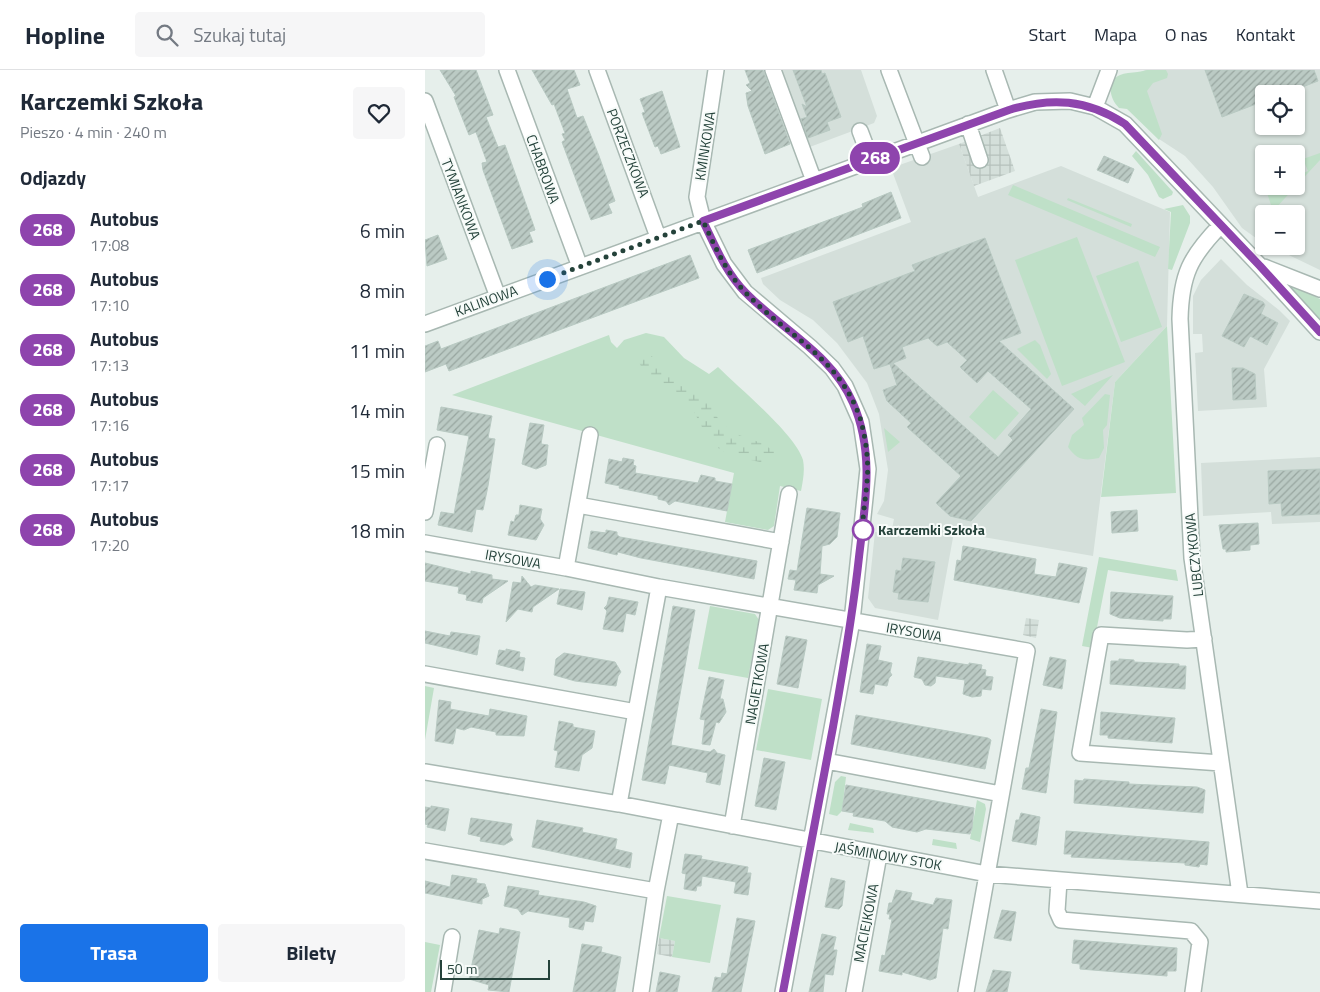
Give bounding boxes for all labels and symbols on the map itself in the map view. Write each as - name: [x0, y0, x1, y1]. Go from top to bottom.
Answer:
- street label: PORZECZKOWA: [602, 105, 655, 201]
- street label: KMINKOWA: [689, 109, 720, 182]
- street label: CHABROWA: [521, 131, 566, 207]
- line badge: 268: [846, 142, 904, 174]
- street label: TYMIANKOWA: [436, 155, 487, 243]
- your location: [535, 267, 560, 292]
- street label: KALINOWA: [451, 279, 521, 322]
- street label: LUBCZYKOWA: [1179, 511, 1208, 598]
- marker: Karczemki Szkoła: [852, 519, 874, 541]
- place label: Karczemki Szkoła: [878, 519, 985, 540]
- street label: IRYSOWA: [484, 543, 543, 574]
- street label: IRYSOWA: [885, 616, 944, 647]
- street label: NAGIETKOWA: [739, 641, 774, 726]
- street label: JAŚMINOWY STOK: [833, 836, 943, 875]
- street label: MACIEJKOWA: [848, 881, 884, 964]
- scale bar: [440, 957, 550, 980]

